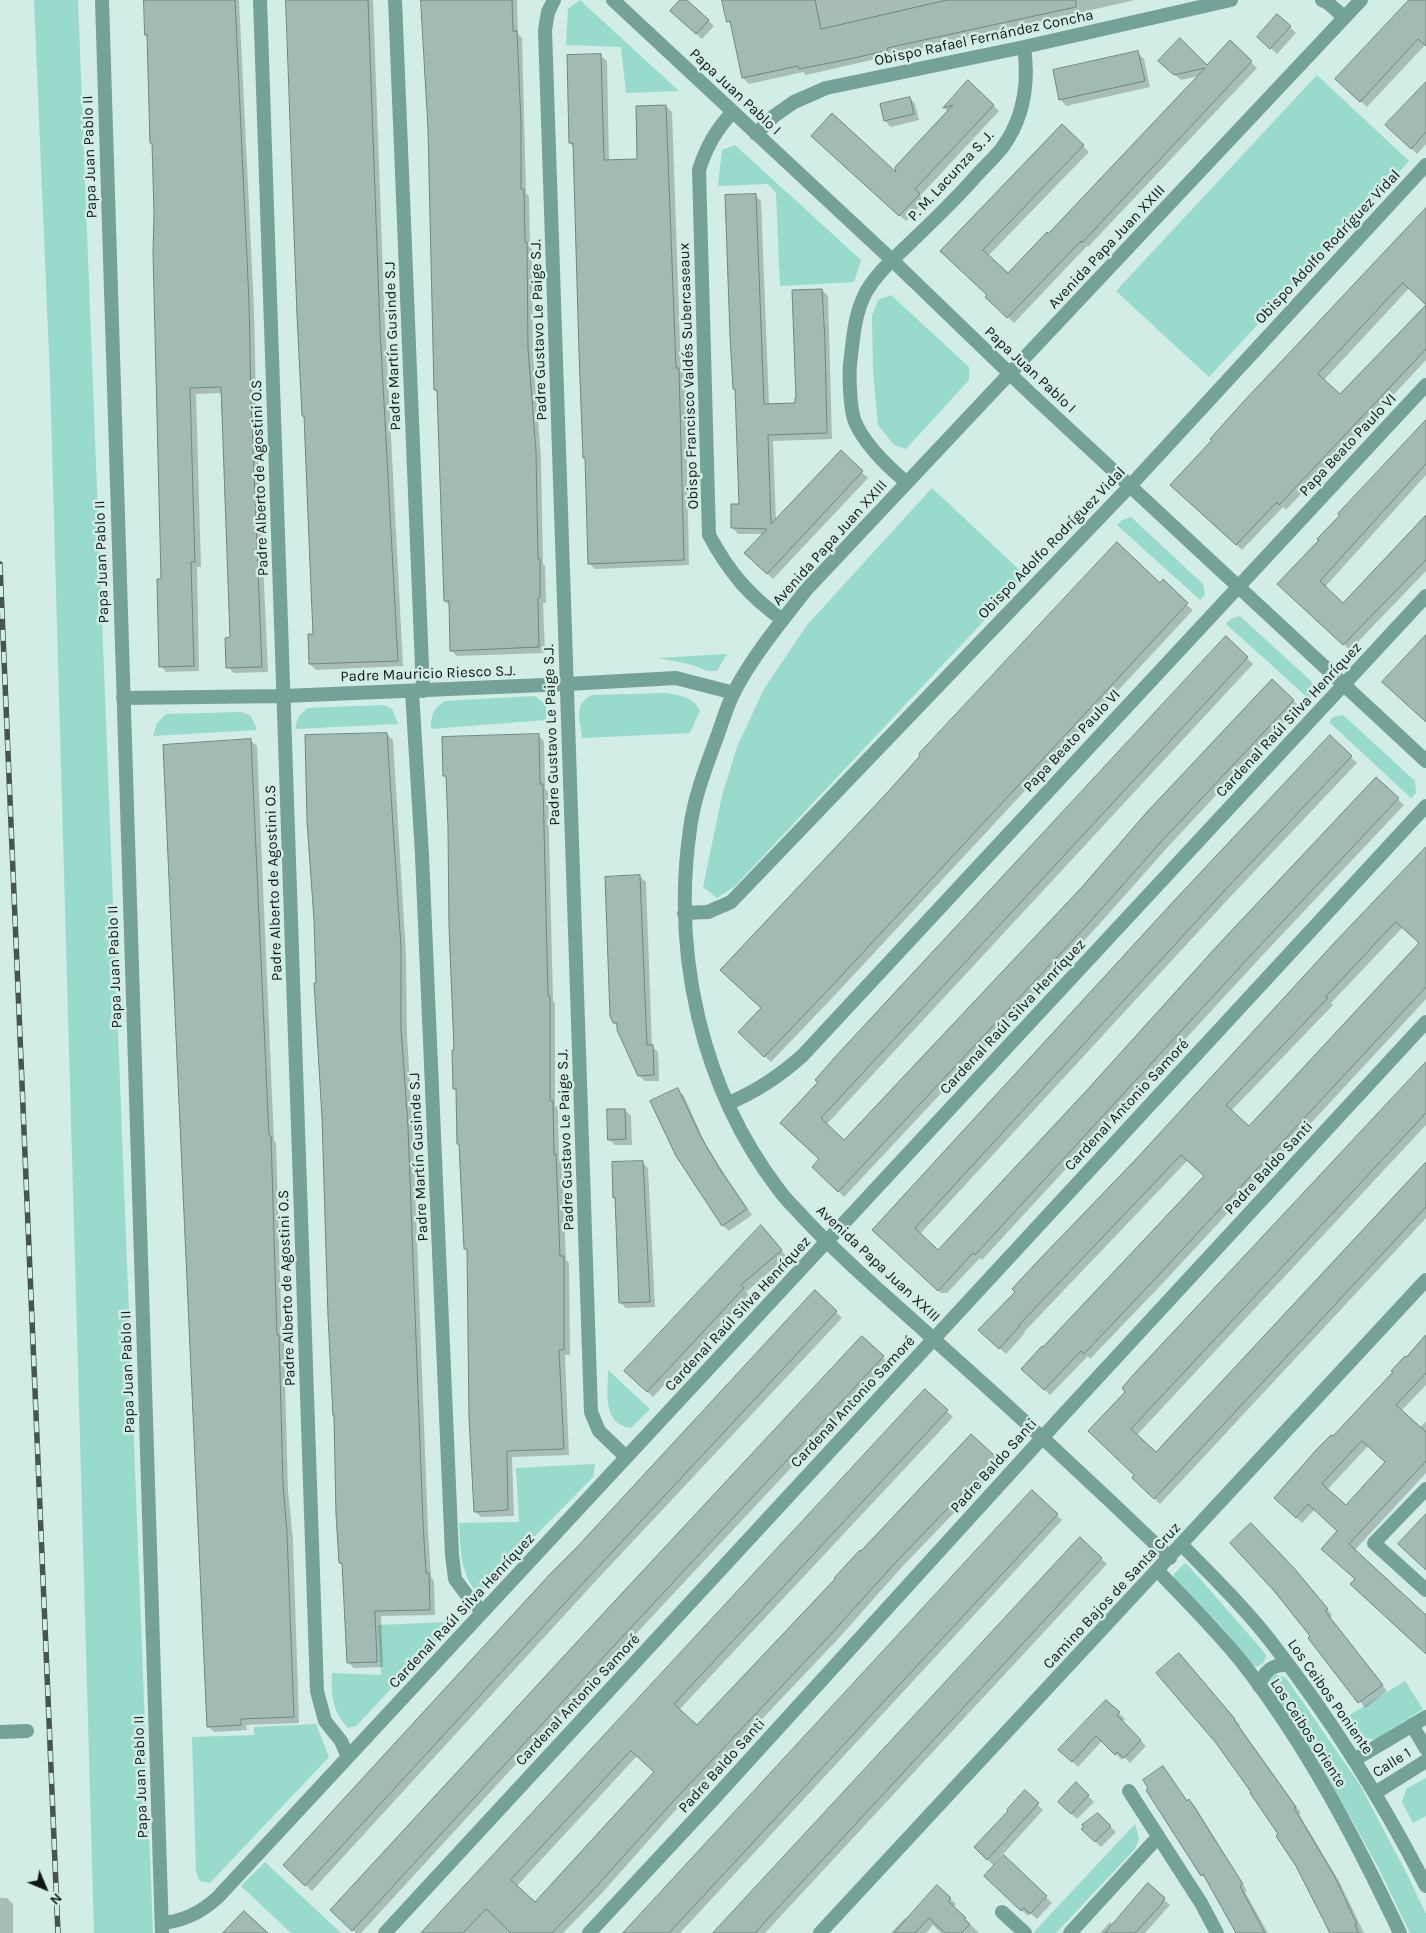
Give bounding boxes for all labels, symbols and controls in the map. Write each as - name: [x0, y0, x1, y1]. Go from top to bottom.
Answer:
- street label: Obispo Rafael Fernández Concha: [873, 6, 1095, 70]
- street label: Papa Juan Pablo I: [685, 45, 785, 139]
- street label: Papa Juan Pablo II: [79, 95, 101, 219]
- street label: P. M. Lacunza S. J.: [904, 127, 998, 225]
- street label: Obispo Adolfo Rodríguez Vidal: [1252, 166, 1404, 328]
- street label: Avenida Papa Juan XXIII: [1045, 181, 1169, 313]
- street label: Padre Gustavo Le Paige S.J.: [527, 239, 551, 421]
- street label: Obispo Francisco Valdés Subercaseaux: [675, 242, 703, 510]
- street label: Padre Martín Gusinde S.J: [381, 261, 405, 431]
- street label: Papa Juan Pablo I: [980, 323, 1080, 417]
- street label: Padre Alberto de Agostini O.S: [248, 380, 272, 576]
- street label: Papa Beato Paulo VI: [1296, 390, 1400, 500]
- street label: Obispo Adolfo Rodríguez Vidal: [974, 463, 1130, 623]
- street label: Avenida Papa Juan XXIII: [769, 477, 891, 609]
- street label: Papa Juan Pablo II: [91, 500, 113, 624]
- street label: Cardenal Raúl Silva Henríquez: [1212, 639, 1366, 801]
- street label: Padre Gustavo Le Paige S.J.: [540, 644, 564, 826]
- street label: Padre Mauricio Riesco S.J.: [340, 662, 516, 686]
- street label: Papa Beato Paulo VI: [1020, 686, 1124, 796]
- street label: Padre Alberto de Agostini O.S: [262, 785, 286, 981]
- street label: Papa Juan Pablo II: [104, 905, 126, 1029]
- street label: Cardenal Raúl Silva Henríquez: [936, 936, 1090, 1098]
- street label: Cardenal Antonio Samoré: [1061, 1035, 1193, 1175]
- street label: Padre Gustavo Le Paige S.J.: [554, 1049, 578, 1231]
- street label: Padre Martín Gusinde S.J: [406, 1072, 432, 1242]
- street label: Padre Baldo Santi: [1221, 1118, 1317, 1218]
- street label: Padre Alberto de Agostini O.S: [275, 1190, 299, 1386]
- street label: Avenida Papa Juan XXIII: [812, 1202, 944, 1326]
- street label: Cardenal Raúl Silva Henríquez: [661, 1233, 815, 1395]
- street label: Papa Juan Pablo II: [117, 1310, 139, 1434]
- street label: Cardenal Antonio Samoré: [787, 1332, 919, 1472]
- street label: Padre Baldo Santi: [947, 1415, 1041, 1517]
- street label: Camino Bajos de Santa Cruz: [1039, 1519, 1185, 1673]
- street label: Cardenal Raúl Silva Henríquez: [385, 1530, 539, 1692]
- street label: Cardenal Antonio Samoré: [512, 1630, 644, 1770]
- street label: Los Ceibos Poniente: [1283, 1636, 1377, 1758]
- street label: Los Ceibos Oriente: [1266, 1675, 1350, 1791]
- street label: Papa Juan Pablo II: [130, 1715, 152, 1839]
- street label: Padre Baldo Santi: [675, 1715, 769, 1817]
- street label: Calle 1: [1369, 1744, 1415, 1782]
- north arrow: [20, 1863, 70, 1913]
- text: N: [46, 1889, 66, 1909]

